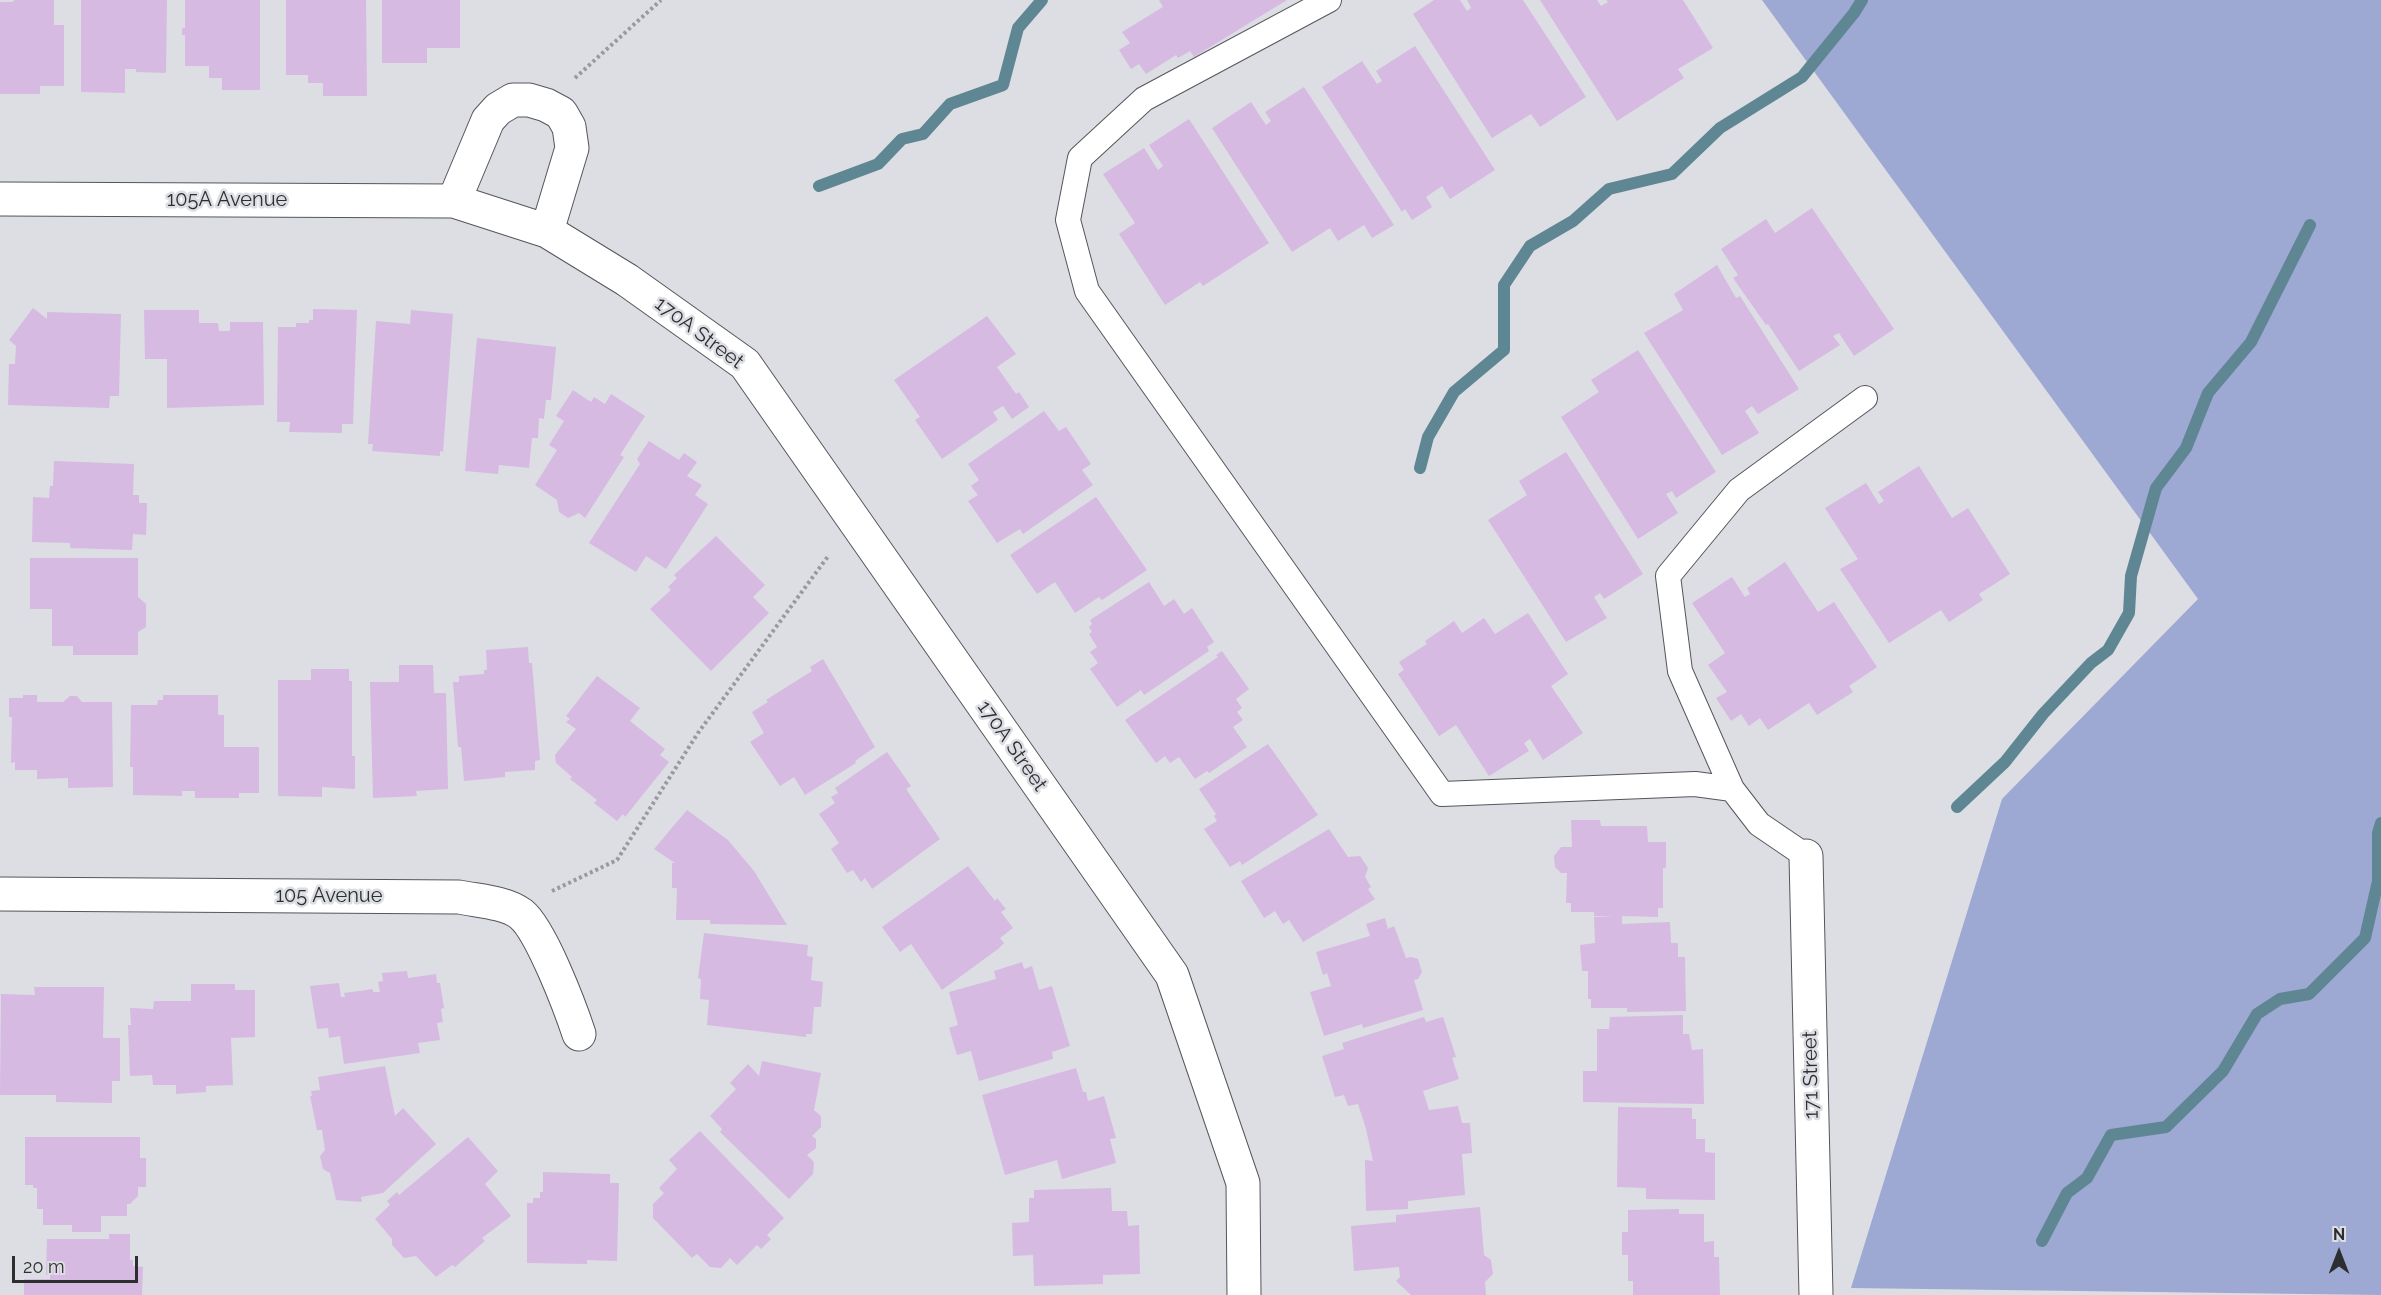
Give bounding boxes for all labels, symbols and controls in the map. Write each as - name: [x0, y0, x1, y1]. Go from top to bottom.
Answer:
- street label: 105A Avenue: [167, 188, 287, 212]
- street label: 170A Street: [650, 292, 748, 374]
- street label: 170A Street: [972, 696, 1052, 796]
- street label: 105 Avenue: [276, 884, 382, 908]
- street label: 171 Street: [1798, 1031, 1824, 1119]
- north arrow: [2309, 1223, 2369, 1283]
- text: N: [2333, 1225, 2345, 1244]
- scale bar: [15, 1244, 141, 1282]
- text: 20 m: [23, 1256, 65, 1277]

